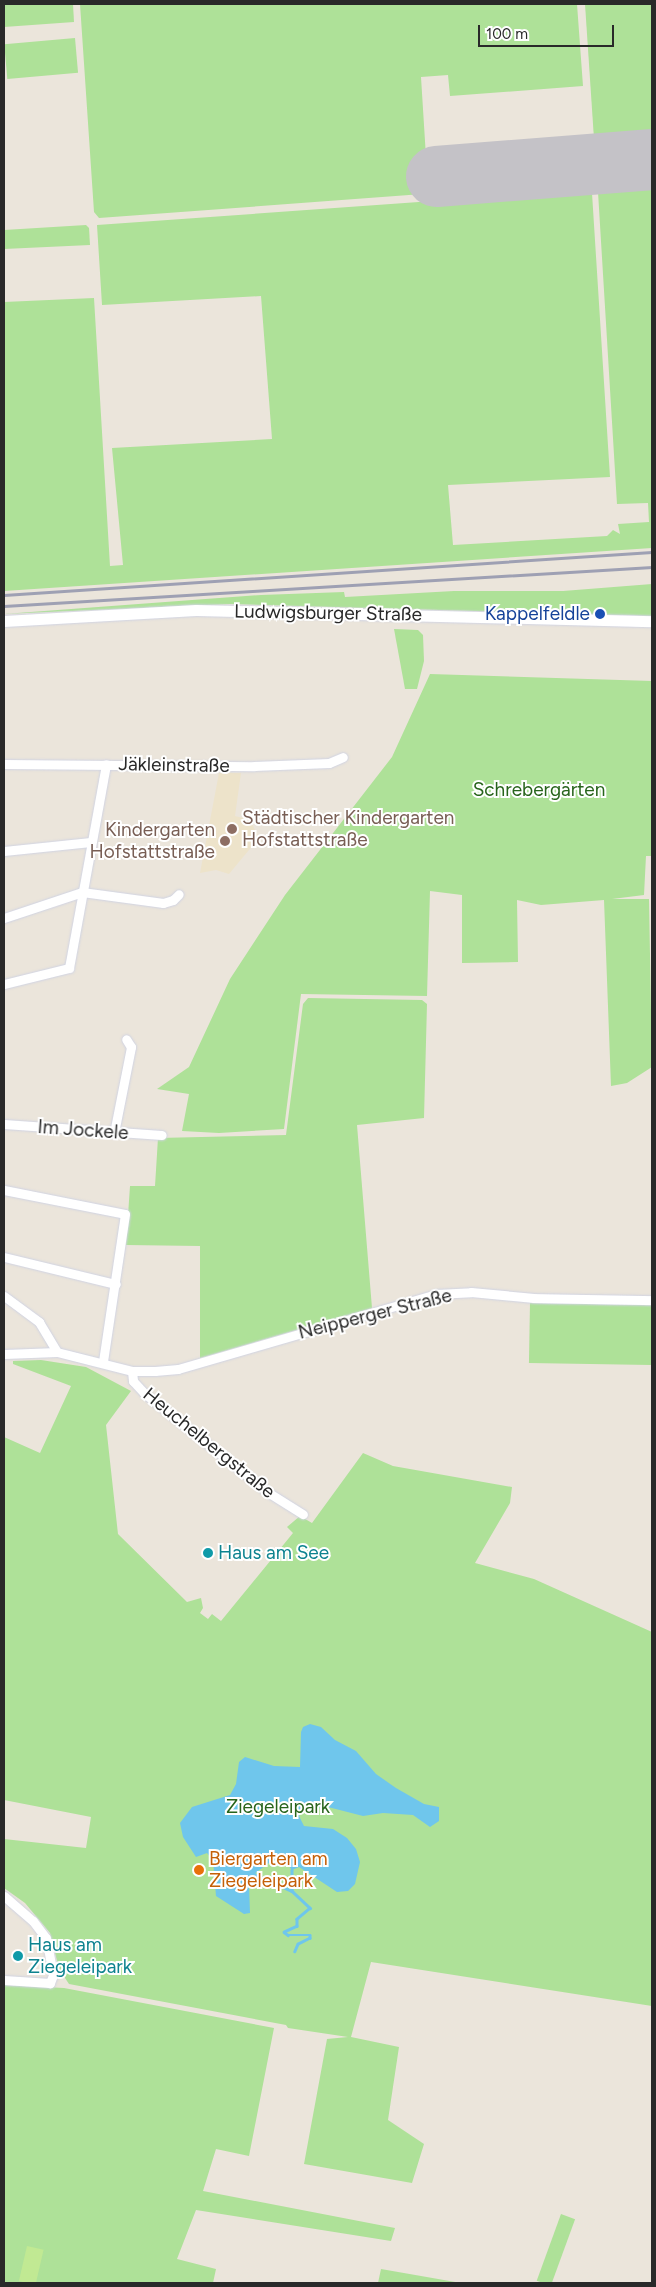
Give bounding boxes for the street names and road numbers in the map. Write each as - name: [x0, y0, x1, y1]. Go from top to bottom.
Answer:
- street label: Ludwigsburger Straße: [234, 600, 422, 626]
- street label: Jäkleinstraße: [118, 753, 230, 777]
- street label: Im Jockele: [37, 1115, 129, 1145]
- street label: Neipperger Straße: [296, 1284, 454, 1344]
- street label: Heuchelbergstraße: [138, 1383, 280, 1503]

